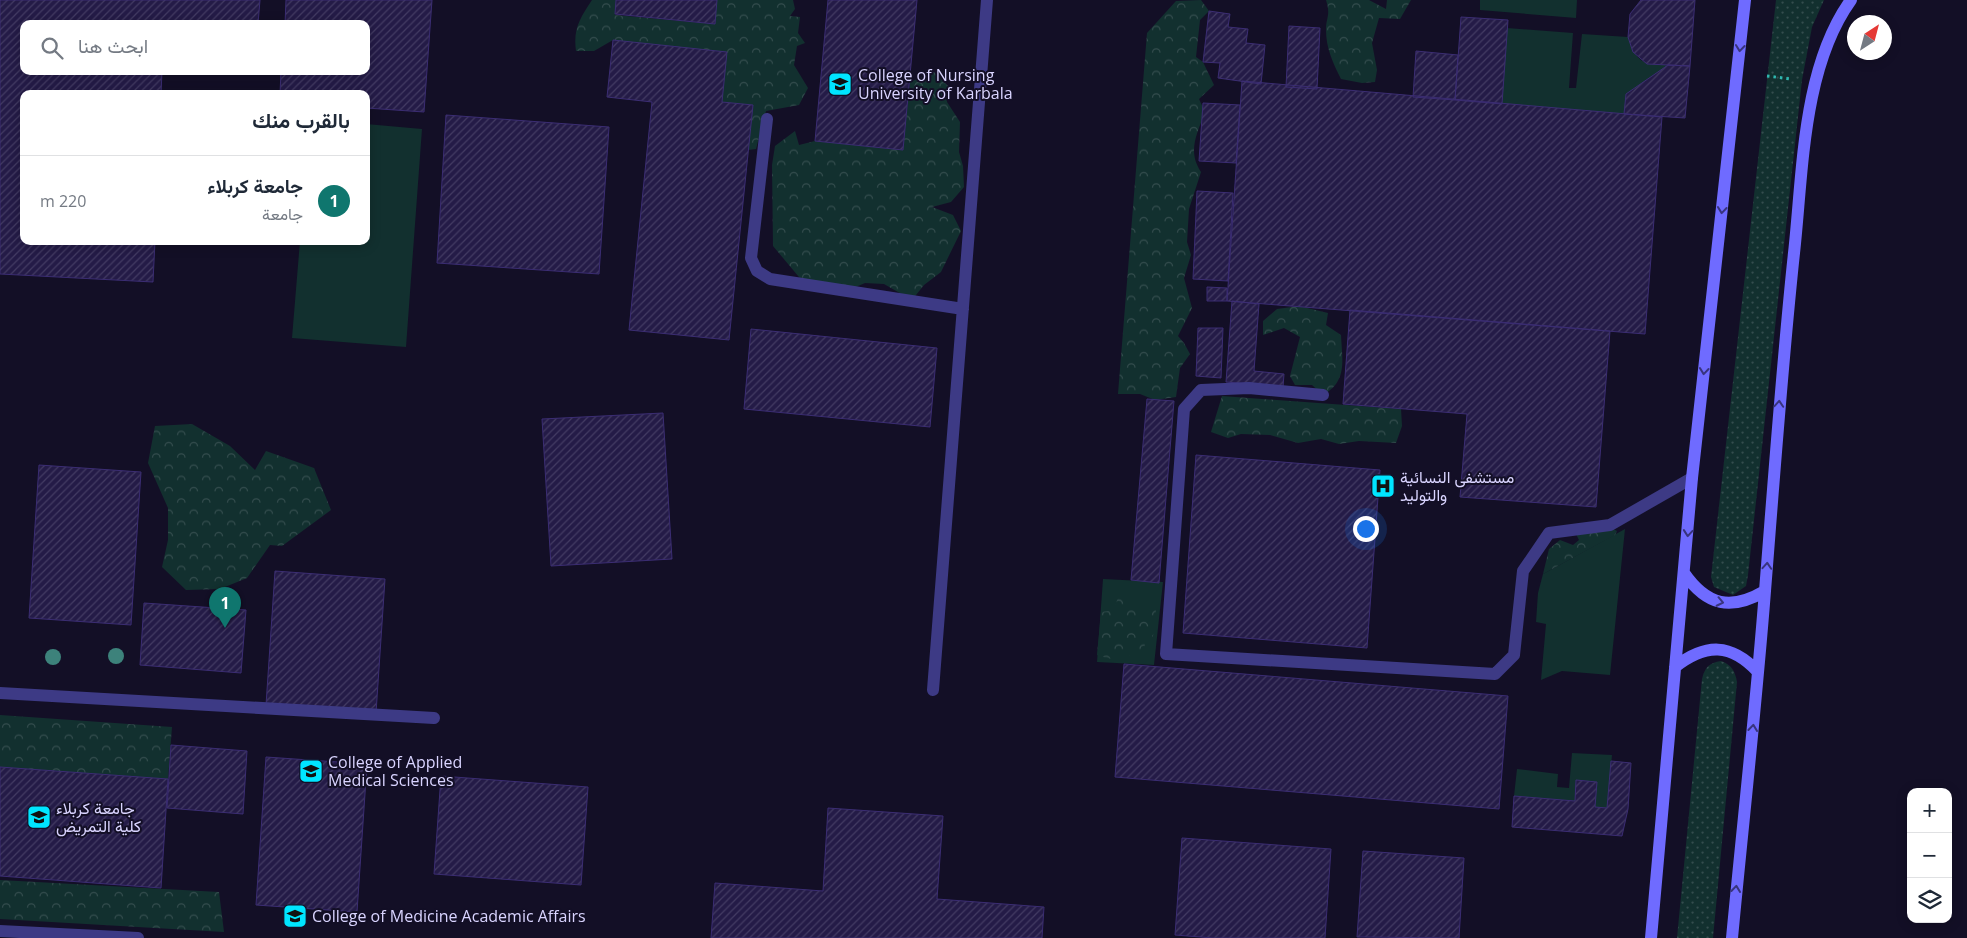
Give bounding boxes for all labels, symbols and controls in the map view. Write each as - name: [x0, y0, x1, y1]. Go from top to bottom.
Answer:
- north arrow: [1847, 15, 1892, 60]
- search box: [20, 20, 370, 75]
- text: ابحث هنا: [78, 33, 148, 59]
- icon: search: [38, 34, 66, 62]
- one-way arrow: [1735, 45, 1746, 53]
- place label: College of Nursing University of Karbala: [858, 64, 1013, 104]
- school or university icon: College of Nursing University of Karbala: [827, 71, 853, 97]
- text: بالقرب منك: [252, 106, 350, 134]
- text: جامعة كربلاء: [207, 173, 303, 199]
- text: 220 m: [40, 190, 86, 212]
- text: 1: [329, 190, 339, 212]
- text: جامعة: [262, 203, 303, 225]
- one-way arrow: [1717, 206, 1728, 214]
- one-way arrow: [1699, 368, 1710, 376]
- one-way arrow: [1773, 400, 1784, 408]
- place label: مستشفى النسائية والتوليد: [1400, 466, 1514, 506]
- hospital icon: مستشفى النسائية والتوليد: [1370, 473, 1396, 499]
- your location: [1353, 516, 1379, 542]
- one-way arrow: [1682, 529, 1693, 537]
- one-way arrow: [1761, 562, 1772, 570]
- pin: 1: [209, 587, 241, 628]
- one-way arrow: [1716, 596, 1725, 606]
- one-way arrow: [1747, 724, 1758, 732]
- place label: College of Applied Medical Sciences: [328, 751, 462, 791]
- school or university icon: College of Applied Medical Sciences: [298, 758, 324, 784]
- map controls: [1907, 788, 1952, 923]
- button: +: [1907, 788, 1952, 833]
- place label: جامعة كربلاء كلية التمريض: [56, 797, 141, 837]
- school or university icon: جامعة كربلاء كلية التمريض: [26, 804, 52, 830]
- button: −: [1907, 833, 1952, 878]
- button: layers: [1907, 878, 1952, 923]
- one-way arrow: [1731, 885, 1742, 893]
- school or university icon: College of Medicine Academic Affairs: [282, 903, 308, 929]
- place label: College of Medicine Academic Affairs: [312, 905, 586, 927]

